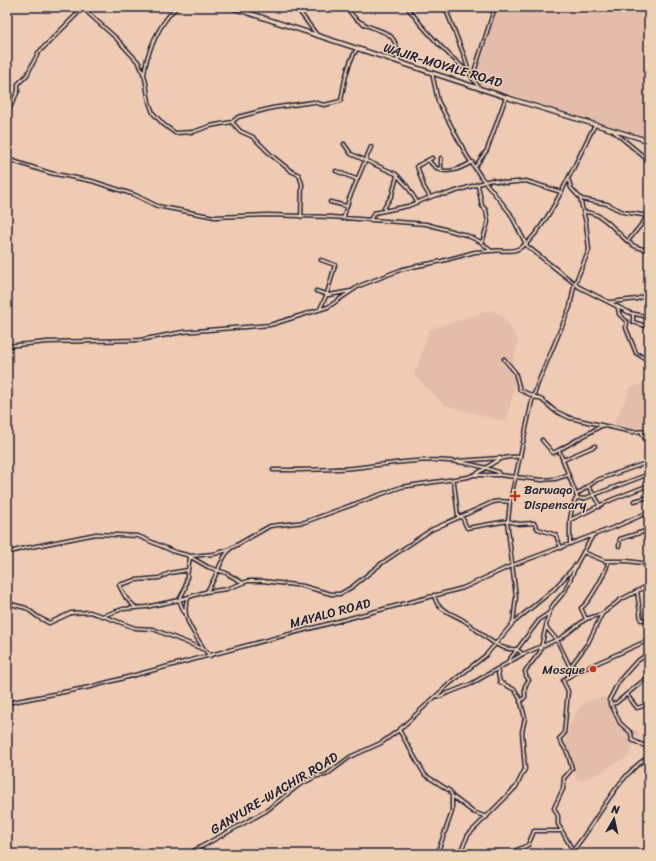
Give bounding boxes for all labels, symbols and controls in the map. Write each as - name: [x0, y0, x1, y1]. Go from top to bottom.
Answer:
- street label: WAJIR-MOYALE ROAD: [381, 36, 505, 94]
- place label: Barwaqo Dispensary: [524, 478, 587, 516]
- marker: Barwaqo Dispensary: [509, 490, 521, 502]
- street label: MAYALO ROAD: [287, 591, 373, 635]
- place label: Mosque: [542, 658, 585, 681]
- marker: Mosque: [588, 664, 598, 674]
- street label: GANYURE-WACHIR ROAD: [205, 745, 343, 840]
- north arrow: [594, 799, 634, 839]
- text: N: [609, 799, 621, 820]

